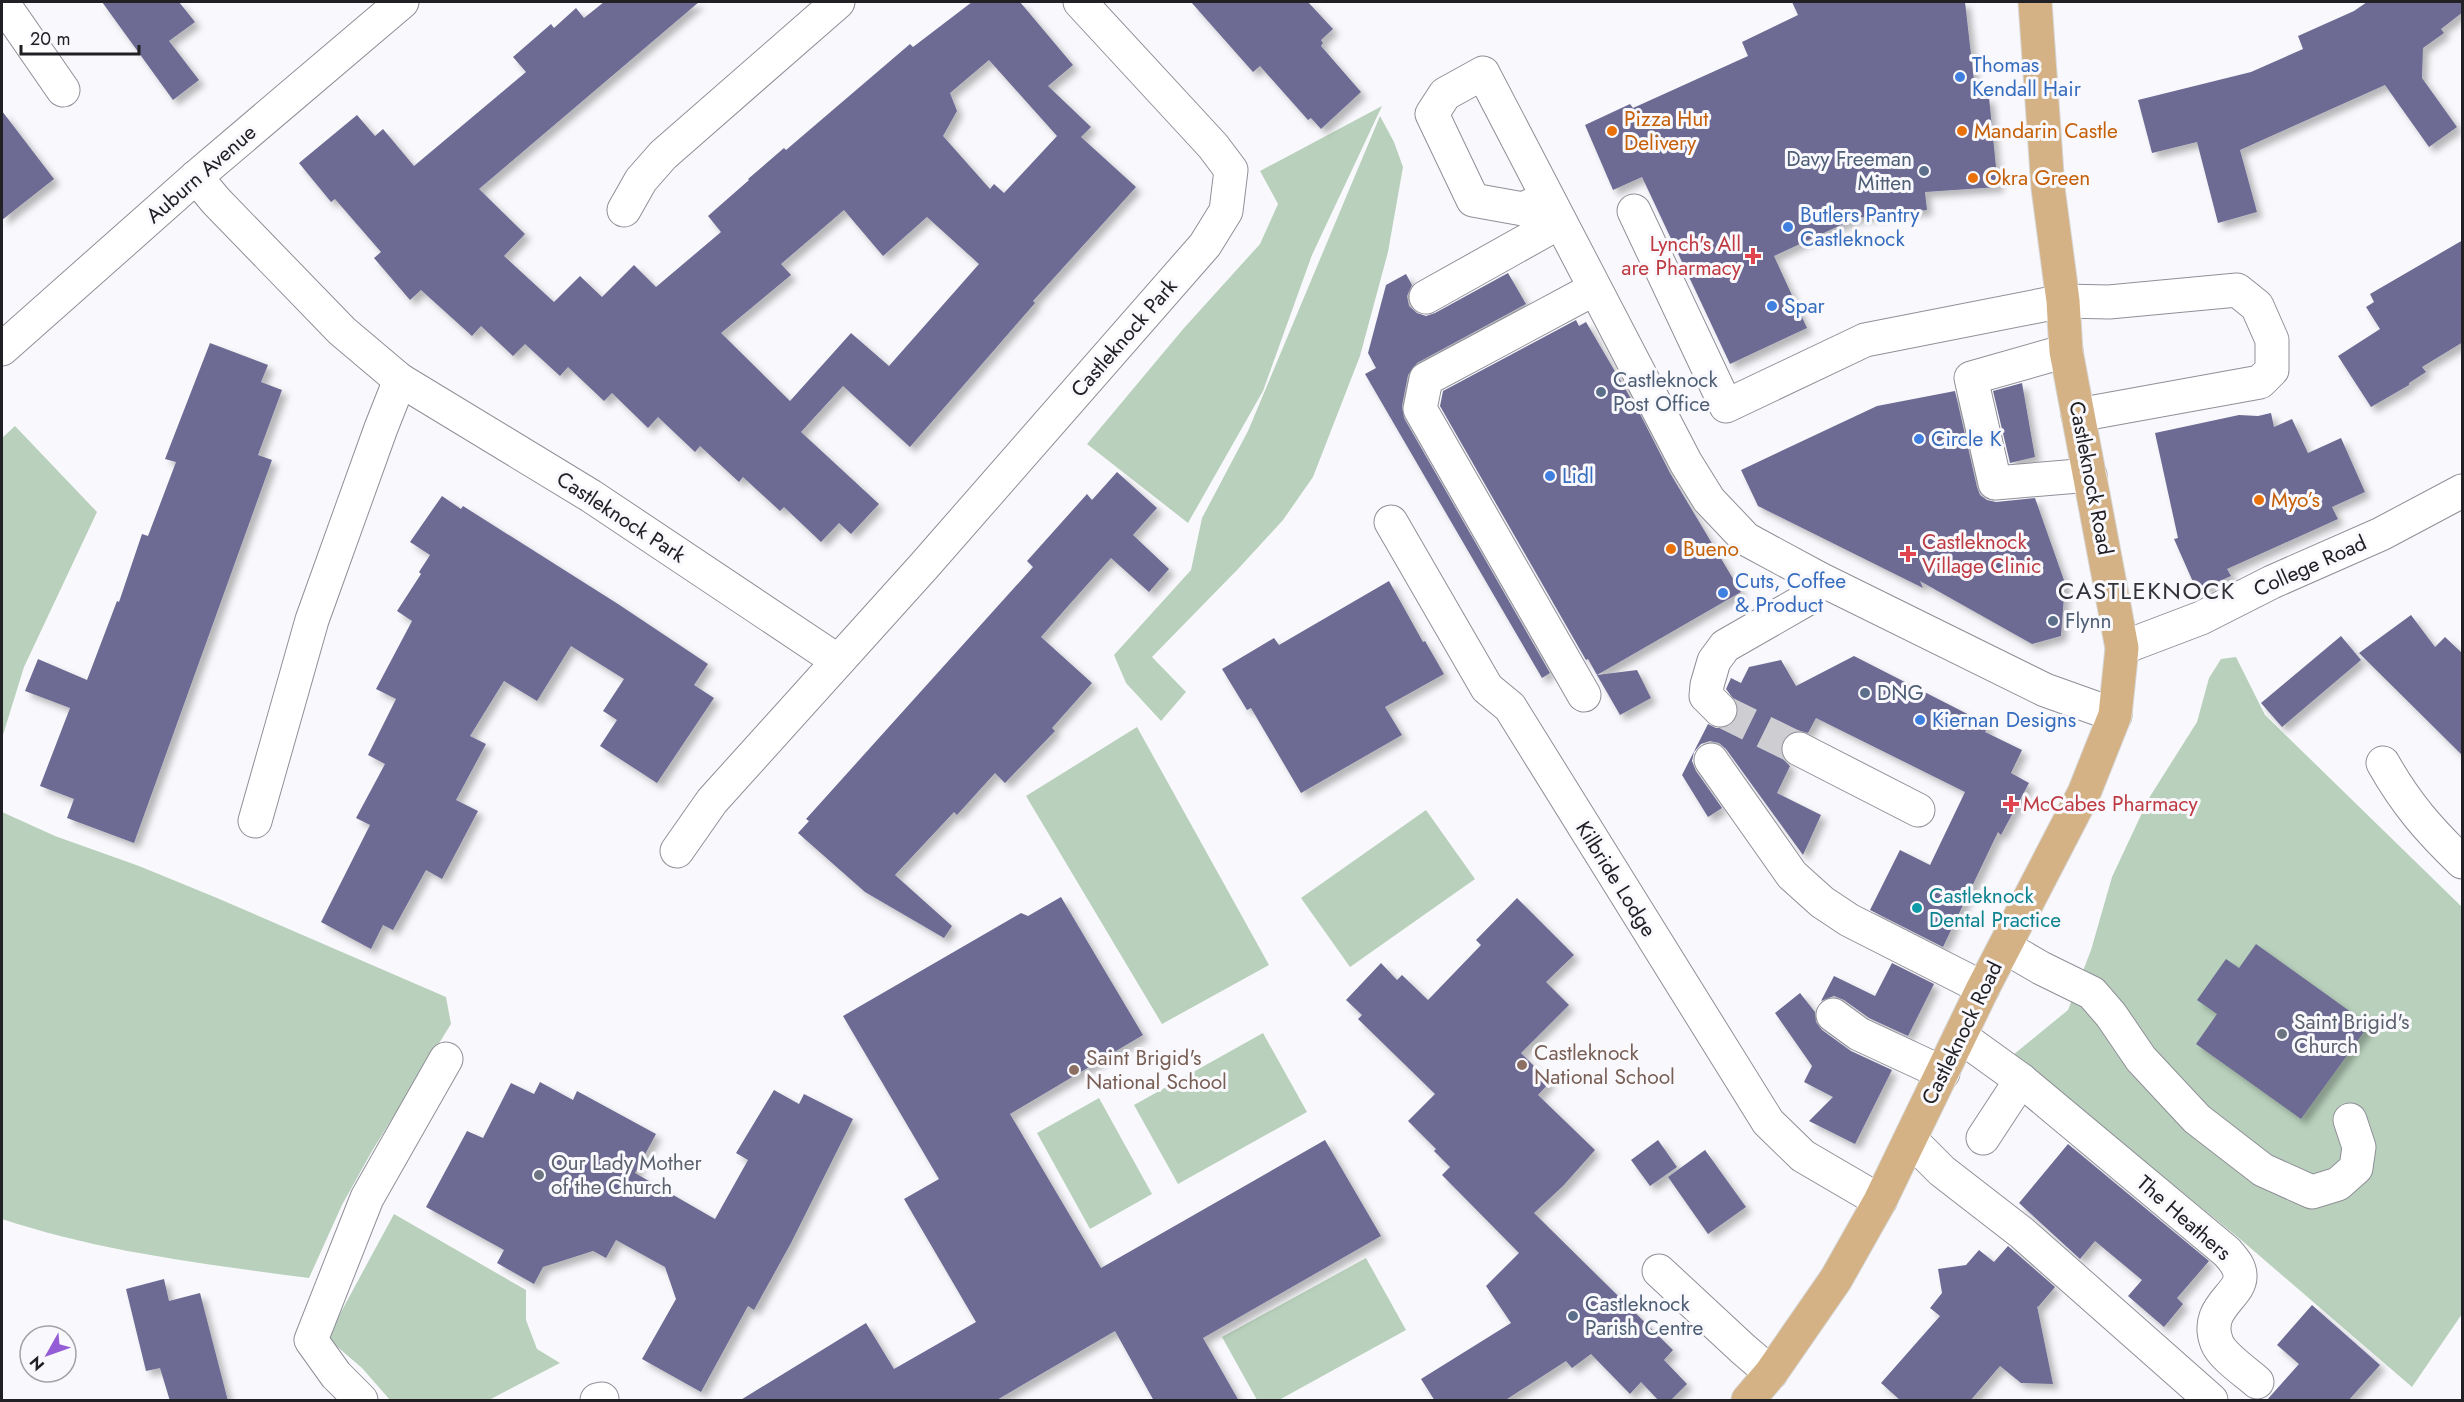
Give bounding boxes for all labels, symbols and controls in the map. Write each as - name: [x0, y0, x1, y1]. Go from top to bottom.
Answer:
- scale bar: [21, 18, 140, 56]
- text: 20 m: [30, 26, 70, 52]
- place label: Thomas Kendall Hair: [1972, 50, 2082, 104]
- marker: Thomas Kendall Hair: [1953, 70, 1967, 84]
- place label: Pizza Hut Delivery: [1624, 104, 1708, 158]
- place label: Mandarin Castle: [1974, 116, 2118, 146]
- street label: Auburn Avenue: [139, 117, 263, 230]
- marker: Pizza Hut Delivery: [1605, 124, 1619, 138]
- marker: Mandarin Castle: [1955, 124, 1969, 138]
- place label: Davy Freeman Mitten: [1786, 144, 1912, 198]
- place label: Okra Green: [1985, 163, 2090, 193]
- marker: Davy Freeman Mitten: [1917, 164, 1931, 178]
- marker: Okra Green: [1966, 171, 1980, 185]
- place label: Butlers Pantry Castleknock: [1800, 200, 1920, 254]
- marker: Butlers Pantry Castleknock: [1781, 220, 1795, 234]
- place label: Lynch's All are Pharmacy: [1621, 229, 1742, 283]
- marker: Lynch's All are Pharmacy: [1746, 249, 1760, 263]
- street label: Castleknock Park: [1064, 272, 1184, 404]
- place label: Spar: [1784, 291, 1826, 321]
- marker: Spar: [1765, 299, 1779, 313]
- place label: Castleknock Post Office: [1613, 365, 1718, 419]
- marker: Castleknock Post Office: [1594, 385, 1608, 399]
- street label: Castleknock Road: [2061, 398, 2121, 558]
- place label: Circle K: [1931, 424, 2002, 454]
- marker: Circle K: [1912, 432, 1926, 446]
- place label: Lidl: [1562, 461, 1594, 491]
- street label: Castleknock Park: [551, 464, 692, 570]
- marker: Lidl: [1543, 469, 1557, 483]
- place label: Myo’s: [2271, 485, 2320, 515]
- marker: Myo’s: [2252, 493, 2266, 507]
- place label: Castleknock Village Clinic: [1922, 527, 2041, 581]
- street label: College Road: [2249, 528, 2371, 604]
- place label: Bueno: [1683, 534, 1739, 564]
- marker: Bueno: [1664, 542, 1678, 556]
- marker: Castleknock Village Clinic: [1899, 545, 1917, 563]
- place label: Cuts, Coffee & Product: [1735, 566, 1846, 620]
- district label: CASTLEKNOCK: [2058, 573, 2236, 608]
- marker: Cuts, Coffee & Product: [1716, 586, 1730, 600]
- place label: Flynn: [2065, 606, 2112, 636]
- marker: Flynn: [2046, 614, 2060, 628]
- place label: DNG: [1877, 678, 1924, 708]
- marker: DNG: [1858, 686, 1872, 700]
- place label: Kiernan Designs: [1932, 705, 2076, 735]
- marker: Kiernan Designs: [1913, 713, 1927, 727]
- place label: McCabes Pharmacy: [2023, 789, 2198, 819]
- marker: McCabes Pharmacy: [2004, 797, 2018, 811]
- street label: Kilbride Lodge: [1568, 815, 1664, 943]
- place label: Castleknock Dental Practice: [1929, 881, 2061, 935]
- marker: Castleknock Dental Practice: [1910, 901, 1924, 915]
- street label: Castleknock Road: [1914, 956, 2010, 1110]
- place label: Saint Brigid's Church: [2294, 1007, 2410, 1061]
- marker: Saint Brigid's Church: [2275, 1027, 2289, 1041]
- place label: Castleknock National School: [1534, 1038, 1675, 1092]
- place label: Saint Brigid's National School: [1086, 1043, 1227, 1097]
- marker: Castleknock National School: [1515, 1058, 1529, 1072]
- marker: Saint Brigid's National School: [1067, 1063, 1081, 1077]
- place label: Our Lady Mother of the Church: [551, 1148, 703, 1202]
- marker: Our Lady Mother of the Church: [532, 1168, 546, 1182]
- street label: The Heathers: [2130, 1168, 2238, 1268]
- place label: Castleknock Parish Centre: [1585, 1289, 1704, 1343]
- marker: Castleknock Parish Centre: [1566, 1309, 1580, 1323]
- north arrow: [18, 1324, 78, 1384]
- text: N: [24, 1351, 50, 1376]

